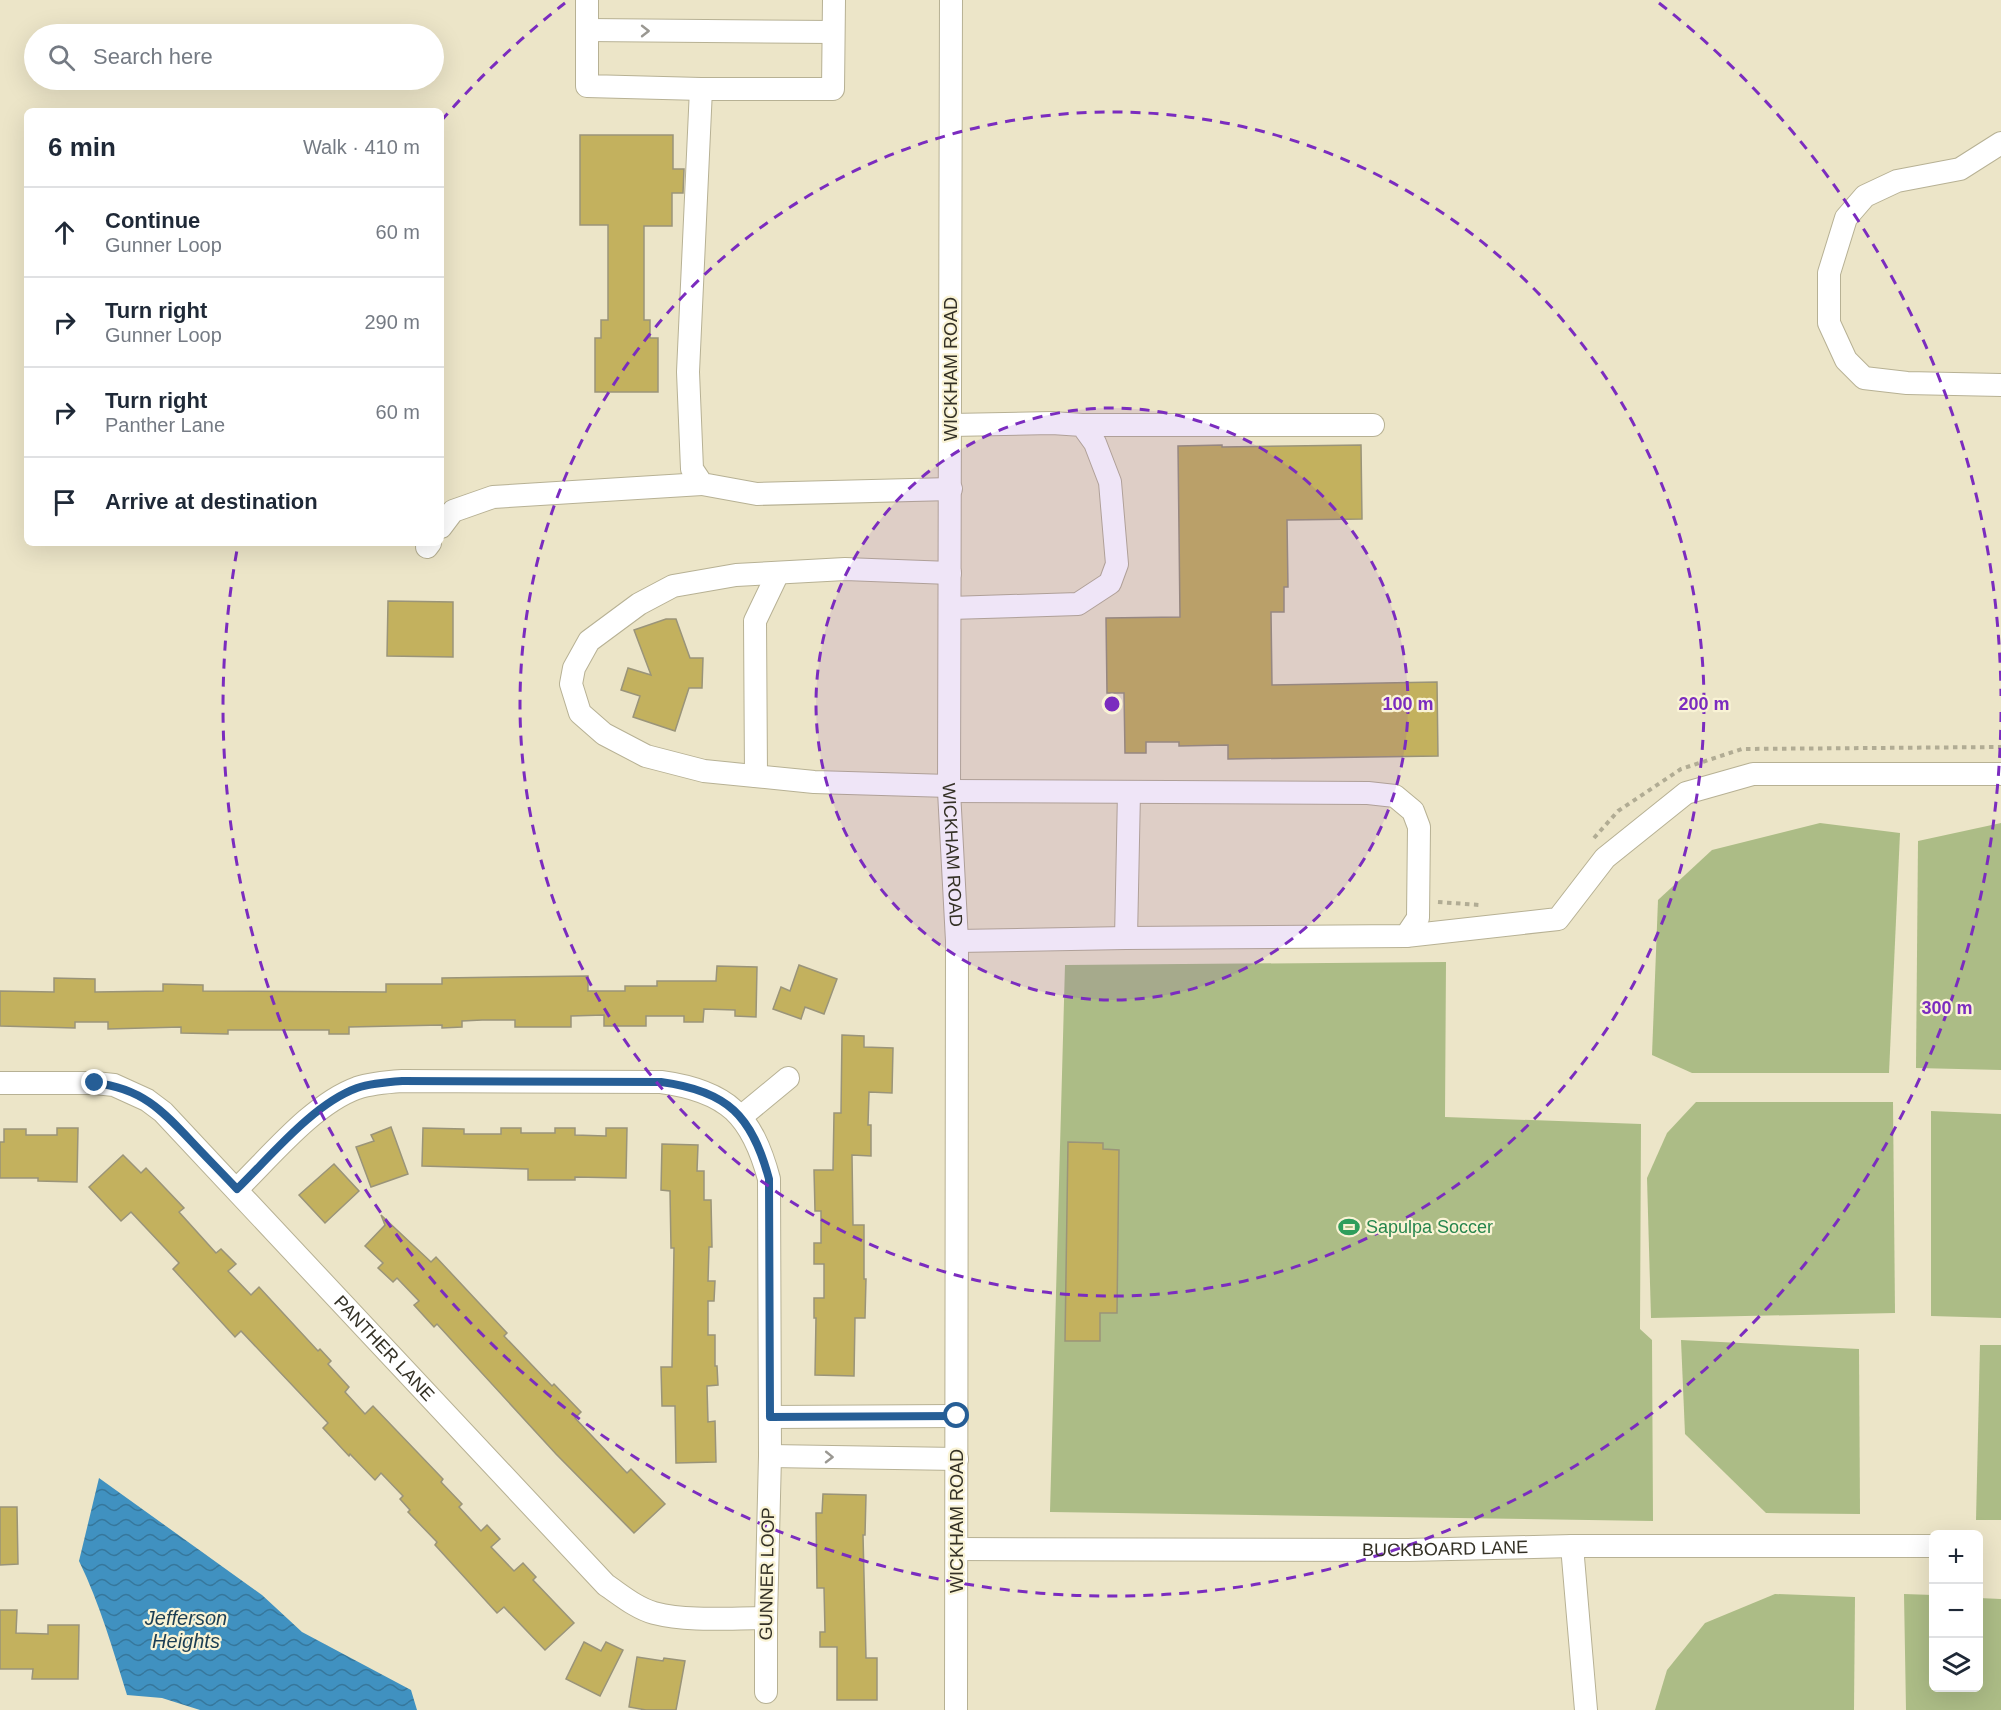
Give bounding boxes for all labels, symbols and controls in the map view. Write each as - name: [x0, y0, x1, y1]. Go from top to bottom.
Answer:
- search box: [24, 24, 444, 90]
- one-way arrow: [641, 25, 650, 37]
- icon: search: [45, 41, 78, 74]
- text: Search here: [93, 44, 213, 69]
- text: 6 min: [48, 132, 116, 162]
- text: Walk · 410 m: [303, 136, 420, 158]
- text: Continue: [105, 208, 200, 233]
- icon: ahead: [48, 216, 81, 249]
- text: 60 m: [376, 221, 420, 243]
- text: Gunner Loop: [105, 234, 222, 256]
- street label: WICKHAM ROAD: [941, 297, 961, 441]
- text: Turn right: [105, 298, 207, 323]
- icon: right: [48, 306, 81, 339]
- text: 290 m: [364, 311, 420, 333]
- text: Gunner Loop: [105, 324, 222, 346]
- text: Turn right: [105, 388, 207, 413]
- icon: right: [48, 396, 81, 429]
- text: 60 m: [376, 401, 420, 423]
- text: Panther Lane: [105, 414, 225, 436]
- icon: arrive: [48, 486, 81, 519]
- text: Arrive at destination: [105, 489, 318, 514]
- centre of rings: [1102, 694, 1122, 714]
- text: 100 m: [1382, 694, 1434, 714]
- text: 200 m: [1678, 694, 1730, 714]
- street label: WICKHAM ROAD: [939, 782, 966, 927]
- text: 300 m: [1921, 998, 1973, 1018]
- route end: [81, 1069, 107, 1095]
- sports icon: Sapulpa Soccer: [1337, 1215, 1361, 1239]
- place label: Sapulpa Soccer: [1366, 1217, 1493, 1237]
- street label: PANTHER LANE: [330, 1291, 438, 1405]
- route start: [943, 1402, 969, 1428]
- street label: WICKHAM ROAD: [947, 1449, 967, 1593]
- one-way arrow: [824, 1451, 833, 1463]
- street label: GUNNER LOOP: [756, 1507, 778, 1641]
- map controls: [1929, 1530, 1983, 1692]
- button: +: [1929, 1530, 1983, 1584]
- street label: BUCKBOARD LANE: [1362, 1537, 1528, 1560]
- button: −: [1929, 1584, 1983, 1638]
- water label: Jefferson Heights: [144, 1607, 227, 1652]
- button: layers: [1929, 1638, 1983, 1692]

